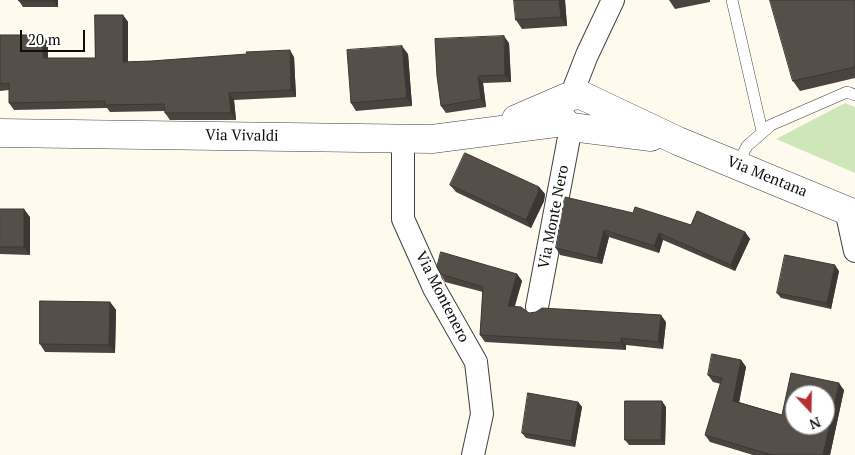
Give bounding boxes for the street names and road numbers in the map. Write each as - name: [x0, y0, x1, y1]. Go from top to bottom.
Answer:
- street label: Via Vivaldi: [205, 126, 279, 146]
- street label: Via Mentana: [724, 153, 810, 201]
- street label: Via Monte Nero: [535, 163, 573, 271]
- street label: Via Montenero: [411, 248, 473, 346]

